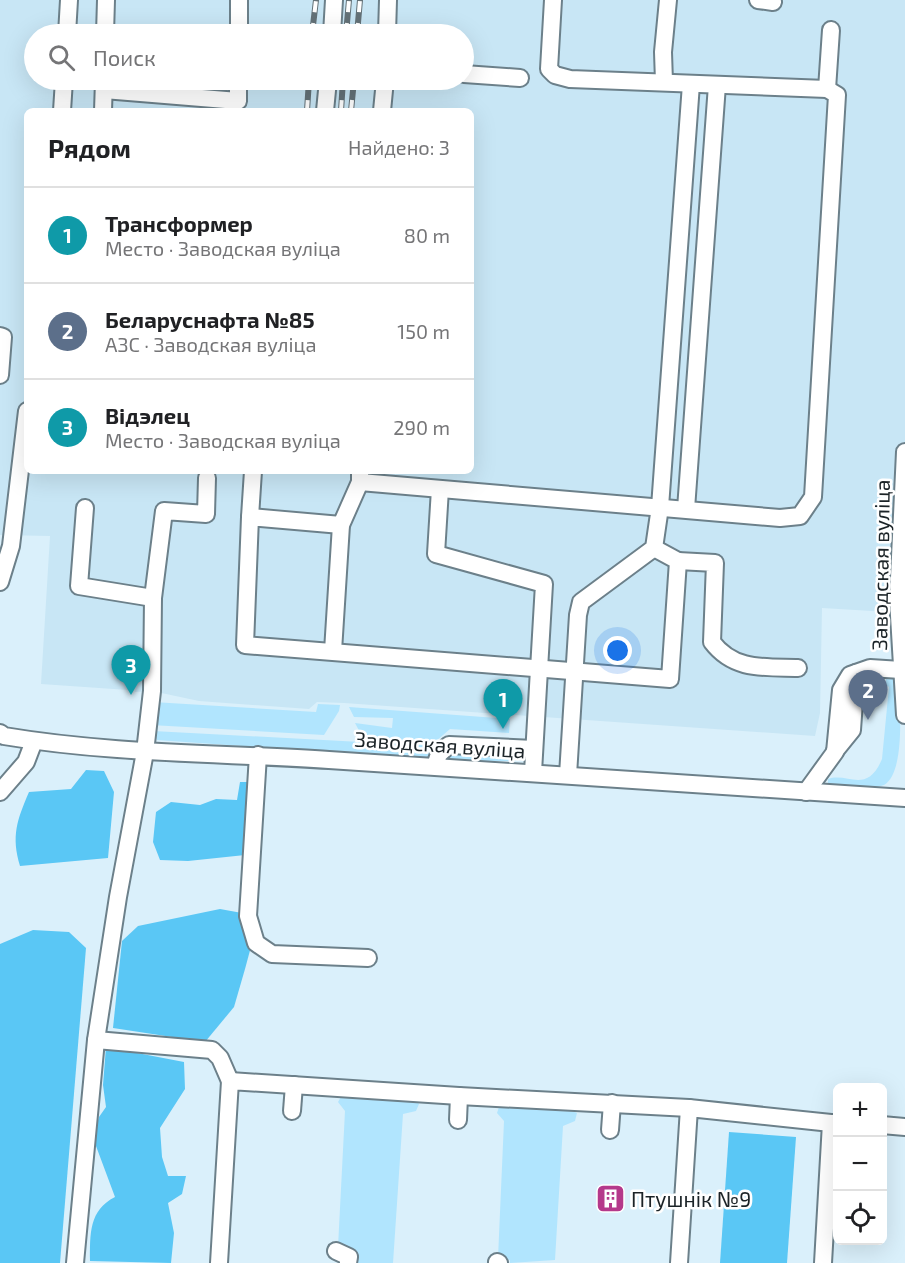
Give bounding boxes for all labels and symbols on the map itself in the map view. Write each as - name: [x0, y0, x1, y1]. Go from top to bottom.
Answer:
- street label: Заводская вуліца: [866, 479, 895, 651]
- your location: [603, 636, 632, 665]
- pin: 3: [112, 646, 150, 695]
- pin: 2: [848, 670, 888, 720]
- pin: 1: [484, 680, 522, 729]
- street label: Заводская вуліца: [354, 726, 526, 763]
- building icon: Птушнік №9: [594, 1182, 626, 1214]
- place label: Птушнік №9: [631, 1186, 751, 1212]

